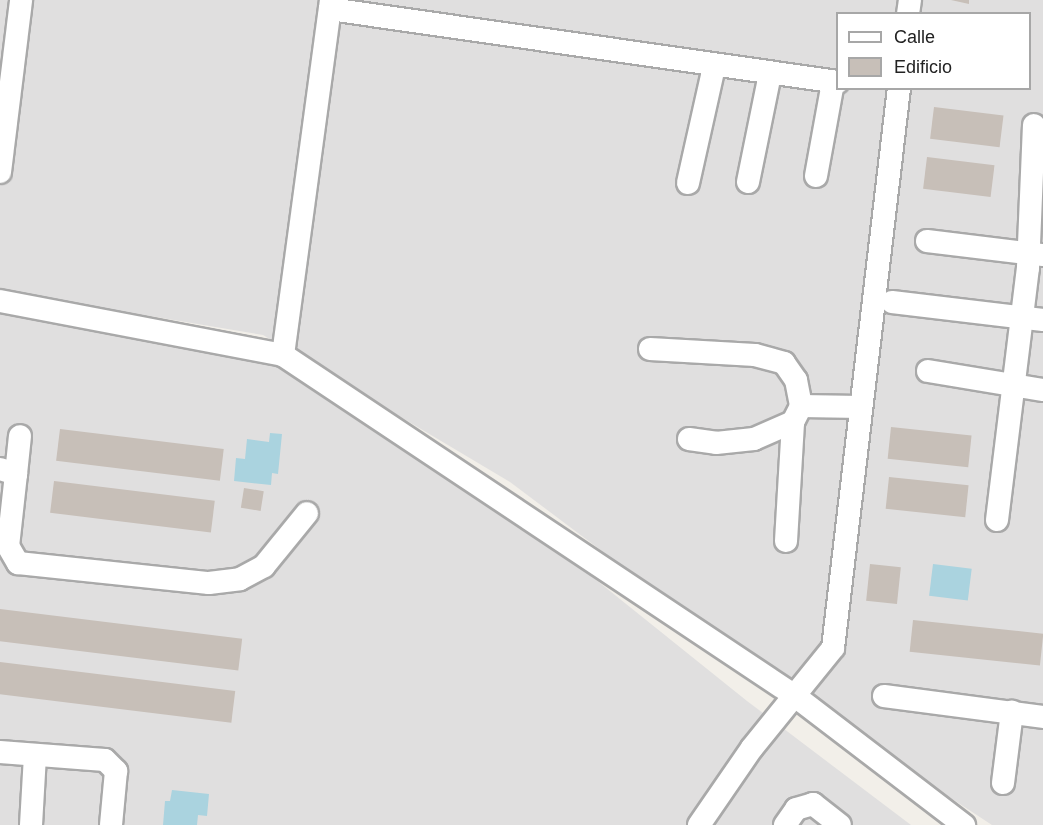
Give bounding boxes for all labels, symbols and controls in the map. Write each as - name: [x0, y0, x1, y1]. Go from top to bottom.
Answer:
- legend: [836, 12, 1031, 90]
- text: Calle: [894, 27, 935, 47]
- text: Edificio: [894, 57, 952, 77]

